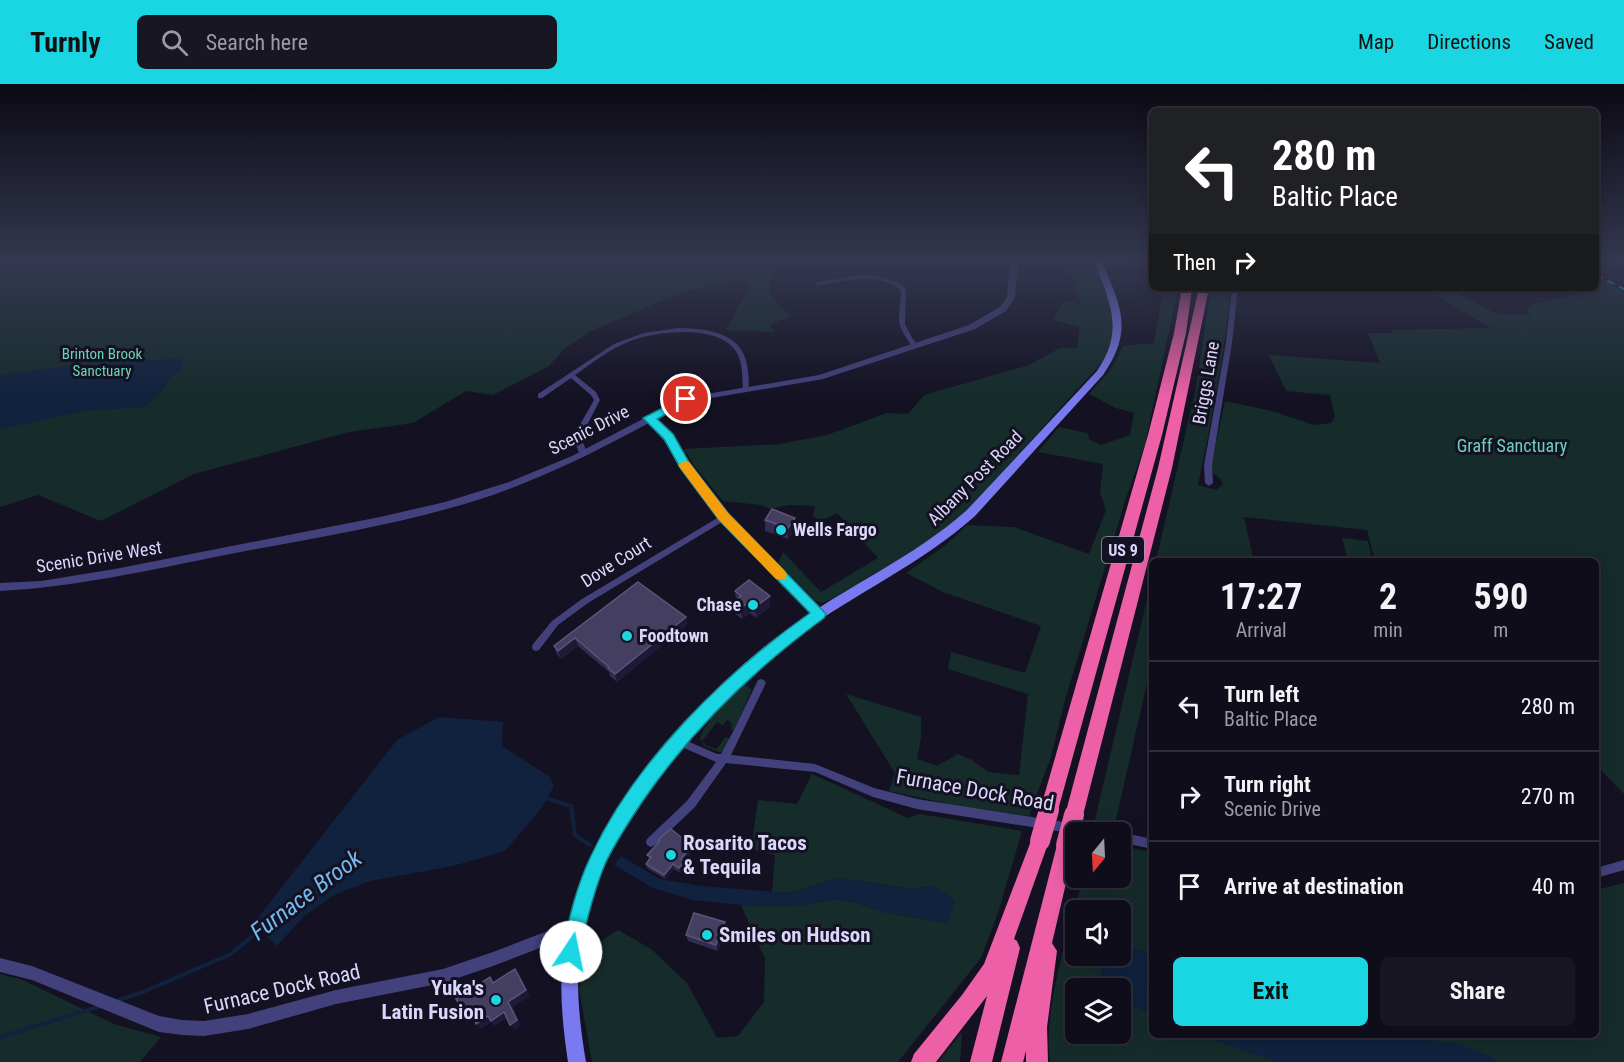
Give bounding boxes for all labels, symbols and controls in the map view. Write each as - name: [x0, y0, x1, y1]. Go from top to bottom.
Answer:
- search box: [137, 15, 557, 69]
- text: Turnly: [30, 26, 101, 59]
- icon: search: [158, 26, 191, 59]
- text: Search here: [206, 30, 308, 55]
- text: Map: [1358, 30, 1394, 54]
- text: Directions: [1427, 30, 1511, 54]
- text: Saved: [1544, 30, 1594, 54]
- text: 280 m: [1272, 131, 1377, 180]
- icon: left: [1173, 132, 1251, 210]
- text: Baltic Place: [1272, 181, 1398, 213]
- icon: right: [1228, 246, 1261, 279]
- text: Then: [1173, 250, 1216, 275]
- street label: Briggs Lane: [1188, 340, 1223, 426]
- park label: Brinton Brook Sanctuary: [62, 345, 142, 380]
- pin: [660, 373, 711, 424]
- icon: arrive: [669, 382, 702, 415]
- street label: Scenic Drive: [545, 400, 632, 459]
- street label: Albany Post Road: [923, 426, 1026, 529]
- park label: Graff Sanctuary: [1457, 435, 1568, 456]
- place label: Wells Fargo: [793, 519, 877, 540]
- marker: Wells Fargo: [774, 523, 788, 537]
- street label: Dove Court: [577, 532, 655, 591]
- street label: Scenic Drive West: [35, 536, 163, 577]
- road number: US 9: [1102, 537, 1144, 563]
- text: 17:27: [1220, 576, 1302, 618]
- text: 2: [1379, 576, 1397, 618]
- text: 590: [1474, 576, 1528, 618]
- place label: Chase: [697, 594, 741, 615]
- marker: Chase: [746, 598, 760, 612]
- text: Arrival: [1236, 618, 1287, 642]
- text: min: [1373, 618, 1403, 642]
- text: m: [1493, 618, 1508, 642]
- place label: Foodtown: [639, 625, 709, 646]
- marker: Foodtown: [620, 629, 634, 643]
- text: Turn left: [1224, 682, 1299, 707]
- icon: left: [1173, 690, 1206, 723]
- text: 280 m: [1521, 694, 1575, 719]
- text: Baltic Place: [1224, 707, 1317, 731]
- street label: Furnace Dock Road: [894, 764, 1056, 816]
- text: Turn right: [1224, 772, 1311, 797]
- icon: right: [1173, 780, 1206, 813]
- text: 270 m: [1521, 784, 1575, 809]
- text: Scenic Drive: [1224, 797, 1321, 821]
- north arrow: [1065, 822, 1131, 888]
- map controls: [1065, 822, 1131, 1044]
- place label: Rosarito Tacos & Tequila: [683, 831, 807, 879]
- water label: Furnace Brook: [245, 844, 368, 946]
- marker: Rosarito Tacos & Tequila: [664, 848, 678, 862]
- icon: arrive: [1173, 870, 1206, 903]
- text: Arrive at destination: [1224, 874, 1404, 899]
- text: 40 m: [1532, 874, 1575, 899]
- button: sound: [1065, 900, 1131, 966]
- position arrow: [539, 920, 603, 984]
- place label: Smiles on Hudson: [719, 923, 870, 947]
- marker: Smiles on Hudson: [700, 928, 714, 942]
- button: Exit: [1173, 957, 1368, 1026]
- button: Share: [1380, 957, 1575, 1026]
- street label: Furnace Dock Road: [201, 959, 363, 1019]
- place label: Yuka's Latin Fusion: [381, 976, 484, 1024]
- button: layers: [1065, 978, 1131, 1044]
- marker: Yuka's Latin Fusion: [489, 993, 503, 1007]

